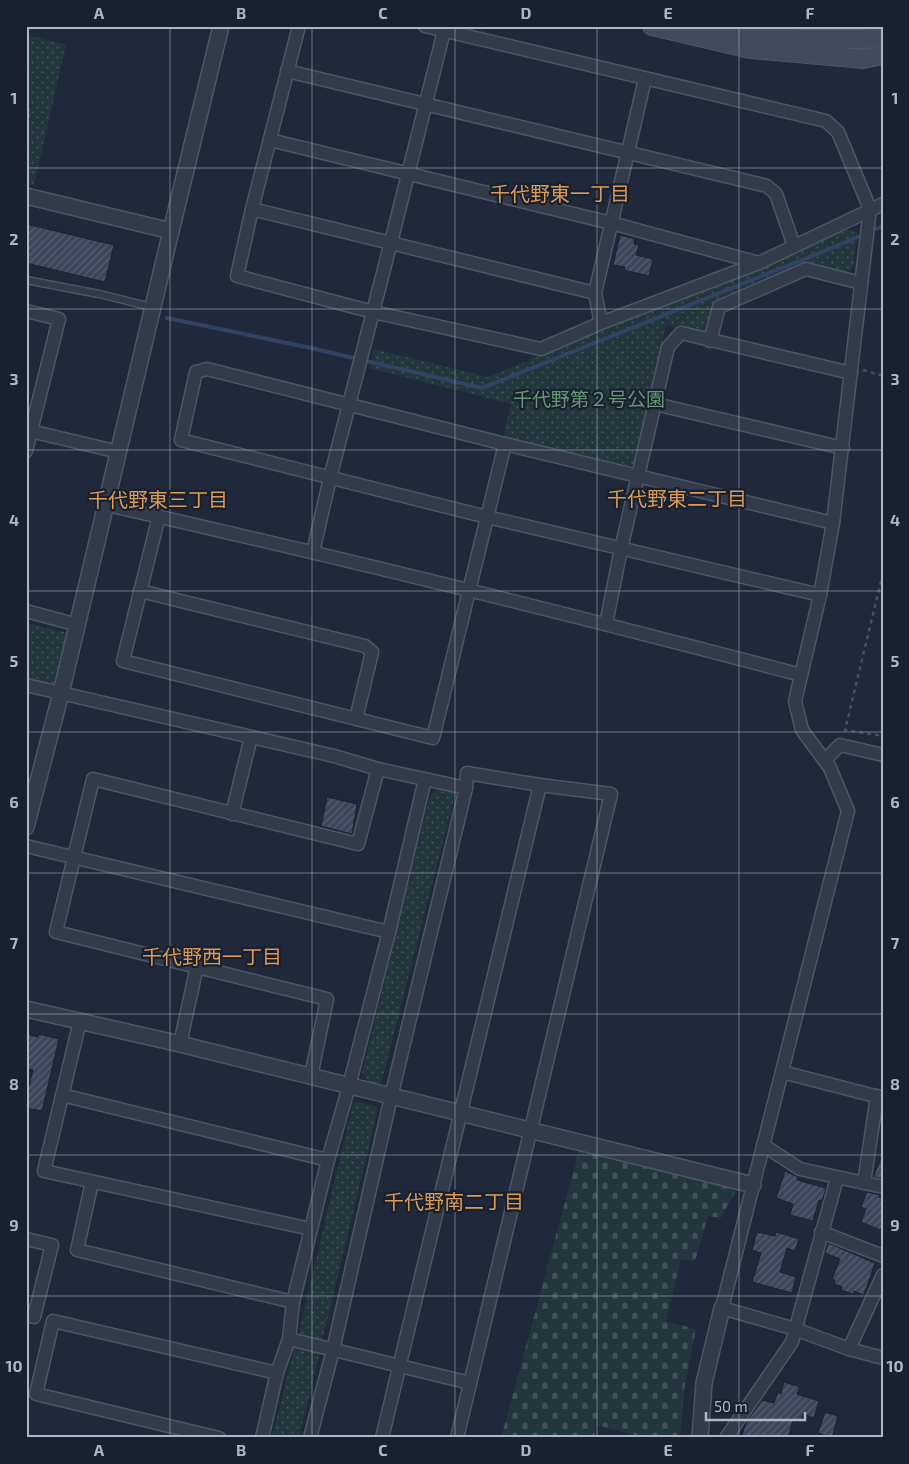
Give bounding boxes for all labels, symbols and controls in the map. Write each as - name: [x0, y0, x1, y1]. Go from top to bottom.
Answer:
- text: A: [94, 3, 105, 22]
- text: B: [236, 3, 246, 22]
- text: C: [378, 3, 388, 22]
- text: D: [521, 3, 532, 22]
- text: E: [663, 3, 673, 22]
- text: F: [806, 3, 815, 22]
- text: 1: [11, 88, 17, 107]
- text: 1: [892, 88, 898, 107]
- district label: 千代野東一丁目: [490, 181, 630, 205]
- text: 2: [9, 229, 19, 248]
- text: 2: [890, 229, 900, 248]
- text: 3: [9, 369, 19, 388]
- text: 3: [890, 369, 900, 388]
- park label: 千代野第２号公園: [513, 387, 665, 410]
- district label: 千代野東二丁目: [607, 486, 747, 510]
- district label: 千代野東三丁目: [88, 487, 228, 511]
- text: 4: [9, 510, 19, 529]
- text: 4: [890, 510, 900, 529]
- text: 5: [10, 651, 19, 670]
- text: 5: [891, 651, 900, 670]
- text: 6: [9, 792, 19, 811]
- text: 6: [890, 792, 900, 811]
- text: 7: [10, 933, 19, 952]
- text: 7: [891, 933, 900, 952]
- district label: 千代野西一丁目: [142, 944, 282, 968]
- text: 8: [9, 1074, 19, 1093]
- text: 8: [890, 1074, 900, 1093]
- district label: 千代野南二丁目: [384, 1189, 524, 1213]
- text: 9: [9, 1215, 19, 1234]
- text: 9: [890, 1215, 900, 1234]
- text: 10: [5, 1356, 23, 1375]
- text: 10: [886, 1356, 904, 1375]
- scale bar: [706, 1389, 805, 1421]
- text: 50 m: [714, 1397, 748, 1415]
- text: A: [94, 1440, 105, 1459]
- text: B: [236, 1440, 246, 1459]
- text: C: [378, 1440, 388, 1459]
- text: D: [521, 1440, 532, 1459]
- text: E: [663, 1440, 673, 1459]
- text: F: [806, 1440, 815, 1459]

